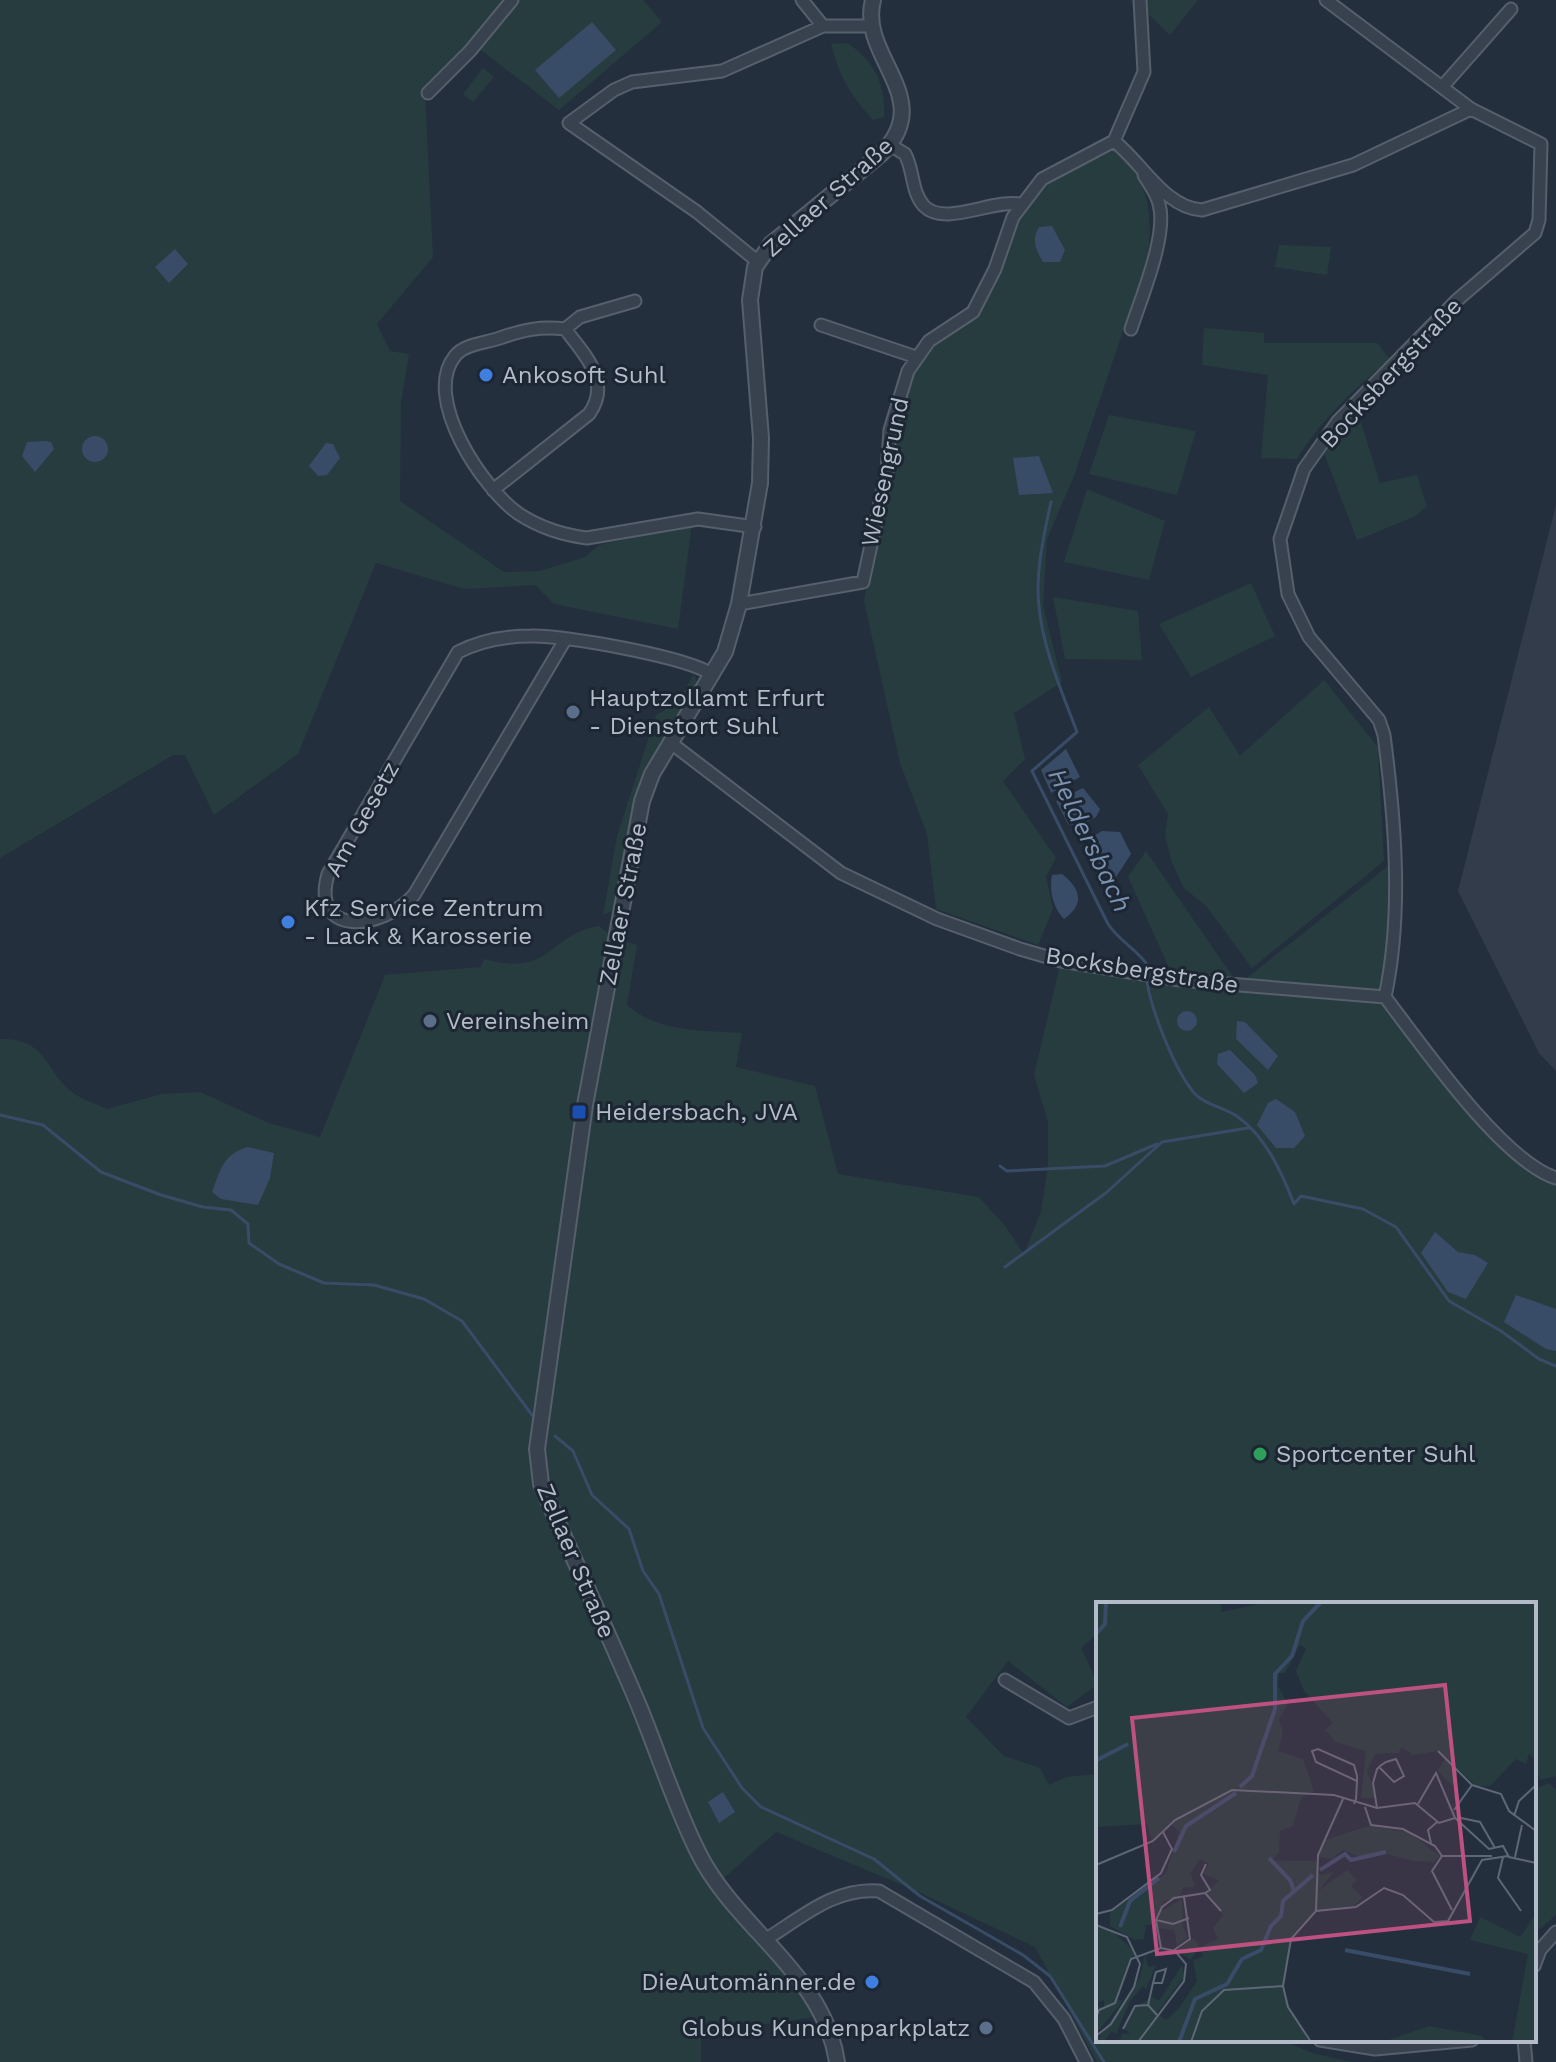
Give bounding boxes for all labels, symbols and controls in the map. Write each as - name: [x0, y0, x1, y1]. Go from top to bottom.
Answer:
- street label: Zellaer Straße: [757, 131, 899, 263]
- street label: Bocksbergstraße: [1314, 292, 1468, 454]
- place label: Ankosoft Suhl: [502, 361, 667, 389]
- marker: Ankosoft Suhl: [477, 366, 495, 384]
- street label: Wiesengrund: [856, 395, 914, 549]
- place label: Hauptzollamt Erfurt - Dienstort Suhl: [589, 684, 824, 740]
- marker: Hauptzollamt Erfurt - Dienstort Suhl: [564, 703, 582, 721]
- street label: Am Gesetz: [319, 757, 405, 881]
- water label: Heldersbach: [1042, 763, 1138, 917]
- street label: Zellaer Straße: [594, 820, 652, 988]
- place label: Kfz Service Zentrum - Lack & Karosserie: [304, 894, 544, 950]
- marker: Kfz Service Zentrum - Lack & Karosserie: [279, 913, 297, 931]
- street label: Bocksbergstraße: [1044, 941, 1240, 999]
- place label: Vereinsheim: [446, 1007, 589, 1035]
- marker: Vereinsheim: [421, 1012, 439, 1030]
- place label: Heidersbach, JVA: [595, 1098, 798, 1126]
- marker: Heidersbach, JVA: [570, 1103, 588, 1121]
- place label: Sportcenter Suhl: [1276, 1440, 1476, 1468]
- marker: Sportcenter Suhl: [1251, 1445, 1269, 1463]
- street label: Zellaer Straße: [531, 1480, 621, 1642]
- inset map: [1096, 1602, 1536, 2042]
- place label: DieAutomänner.de: [641, 1968, 856, 1996]
- marker: DieAutomänner.de: [863, 1973, 881, 1991]
- place label: Globus Kundenparkplatz: [681, 2014, 970, 2042]
- marker: Globus Kundenparkplatz: [977, 2019, 995, 2037]

